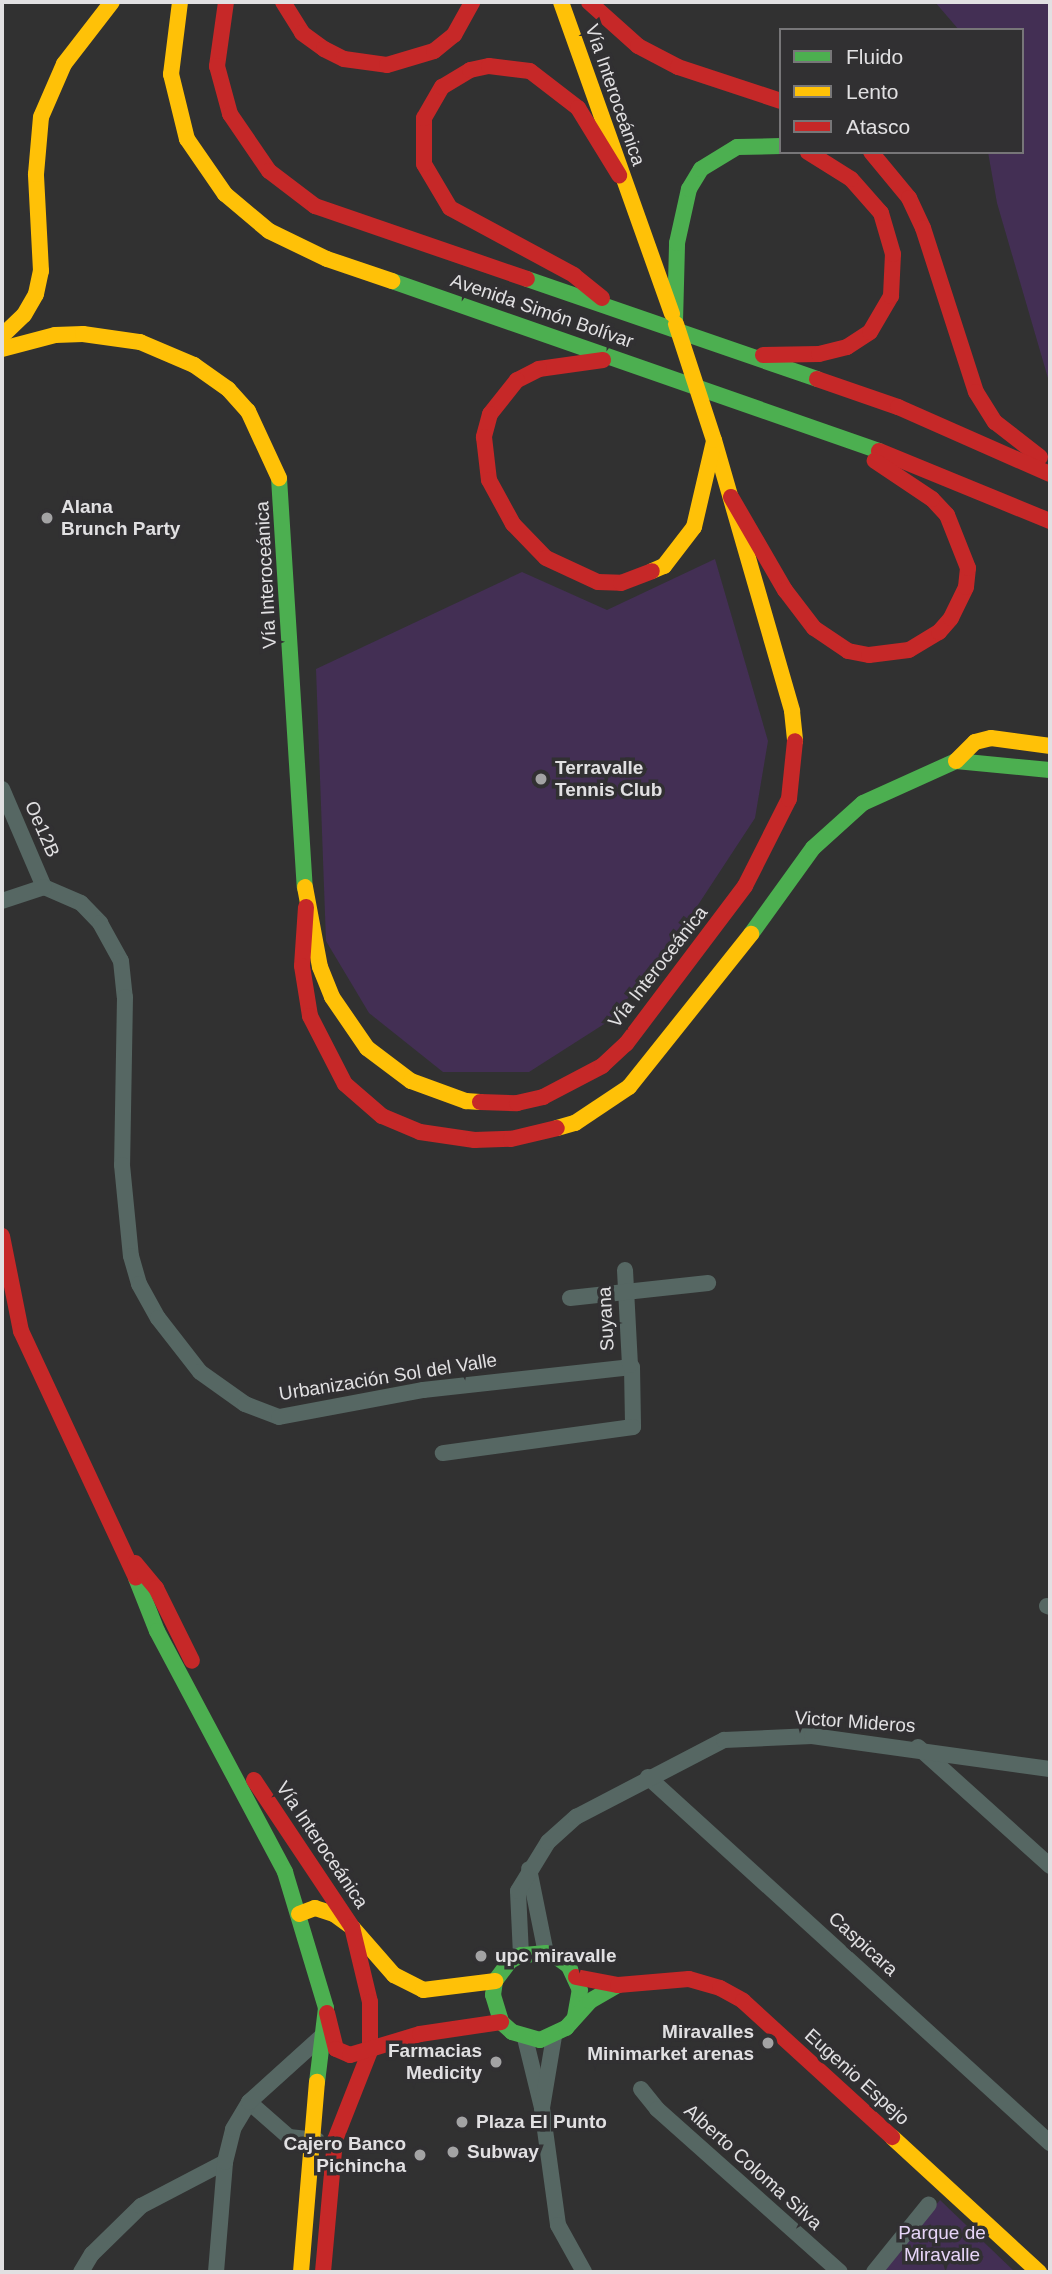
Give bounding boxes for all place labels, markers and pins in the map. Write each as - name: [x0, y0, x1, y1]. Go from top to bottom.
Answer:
- place label: Alana Brunch Party: [61, 496, 180, 540]
- marker: Alana Brunch Party: [39, 510, 55, 526]
- place label: Terravalle Tennis Club: [555, 757, 662, 801]
- marker: Terravalle Tennis Club: [533, 771, 549, 787]
- place label: upc miravalle: [495, 1945, 616, 1967]
- marker: upc miravalle: [473, 1948, 489, 1964]
- place label: Miravalles Minimarket arenas: [587, 2021, 754, 2065]
- marker: Miravalles Minimarket arenas: [760, 2035, 776, 2051]
- place label: Farmacias Medicity: [388, 2040, 482, 2084]
- marker: Farmacias Medicity: [488, 2054, 504, 2070]
- place label: Plaza El Punto: [476, 2111, 607, 2133]
- marker: Plaza El Punto: [454, 2114, 470, 2130]
- place label: Cajero Banco Pichincha: [284, 2133, 406, 2177]
- place label: Subway: [467, 2141, 539, 2163]
- marker: Subway: [445, 2144, 461, 2160]
- marker: Cajero Banco Pichincha: [412, 2147, 428, 2163]

